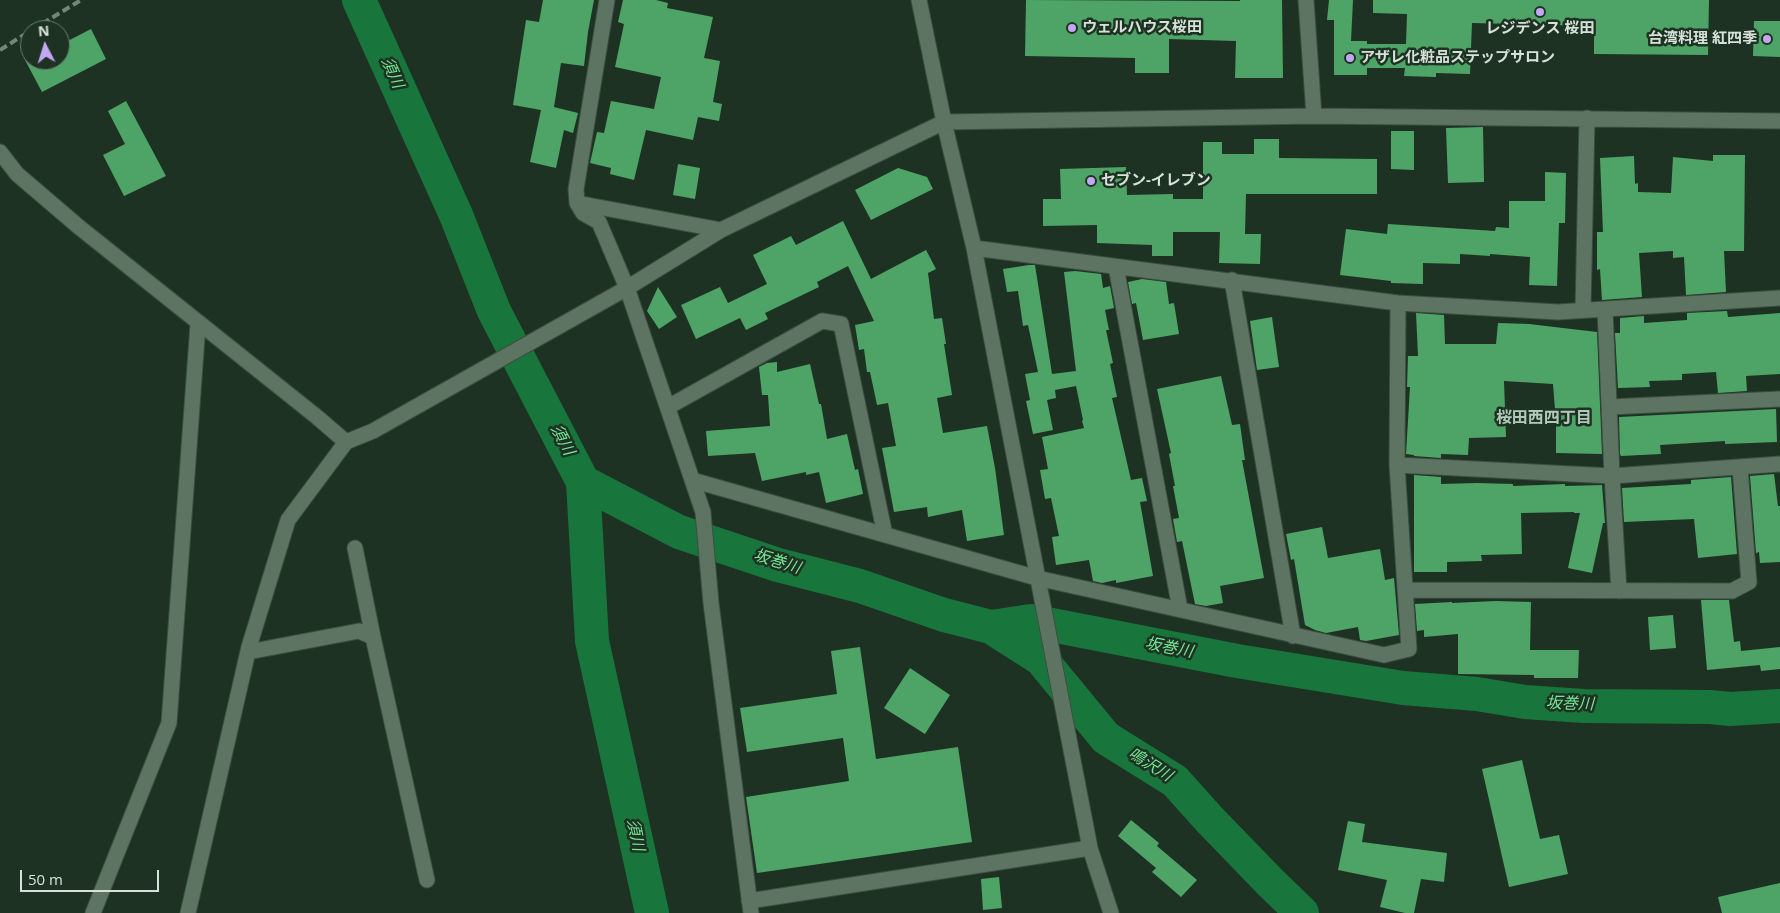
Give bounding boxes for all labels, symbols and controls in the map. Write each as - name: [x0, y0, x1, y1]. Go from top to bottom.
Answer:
- marker: レジデンス 桜田: [1534, 6, 1546, 18]
- place label: ウェルハウス桜田: [1082, 19, 1202, 37]
- north arrow: [20, 20, 70, 70]
- place label: レジデンス 桜田: [1486, 20, 1594, 38]
- text: N: [37, 21, 50, 41]
- marker: ウェルハウス桜田: [1066, 22, 1078, 34]
- place label: 台湾料理 紅四季: [1648, 30, 1757, 48]
- marker: 台湾料理 紅四季: [1761, 33, 1773, 45]
- place label: アザレ化粧品ステップサロン: [1360, 49, 1555, 67]
- marker: アザレ化粧品ステップサロン: [1344, 52, 1356, 64]
- water label: 須川: [377, 54, 407, 92]
- place label: セブン-イレブン: [1101, 172, 1211, 190]
- marker: セブン-イレブン: [1085, 175, 1097, 187]
- district label: 桜田西四丁目: [1496, 408, 1592, 428]
- water label: 須川: [546, 421, 578, 459]
- water label: 坂巻川: [751, 546, 803, 578]
- water label: 坂巻川: [1144, 634, 1194, 662]
- water label: 坂巻川: [1546, 694, 1594, 714]
- water label: 鳴沢川: [1125, 744, 1175, 786]
- water label: 須川: [622, 817, 648, 853]
- scale bar: [22, 860, 161, 892]
- text: 50 m: [28, 869, 63, 889]

